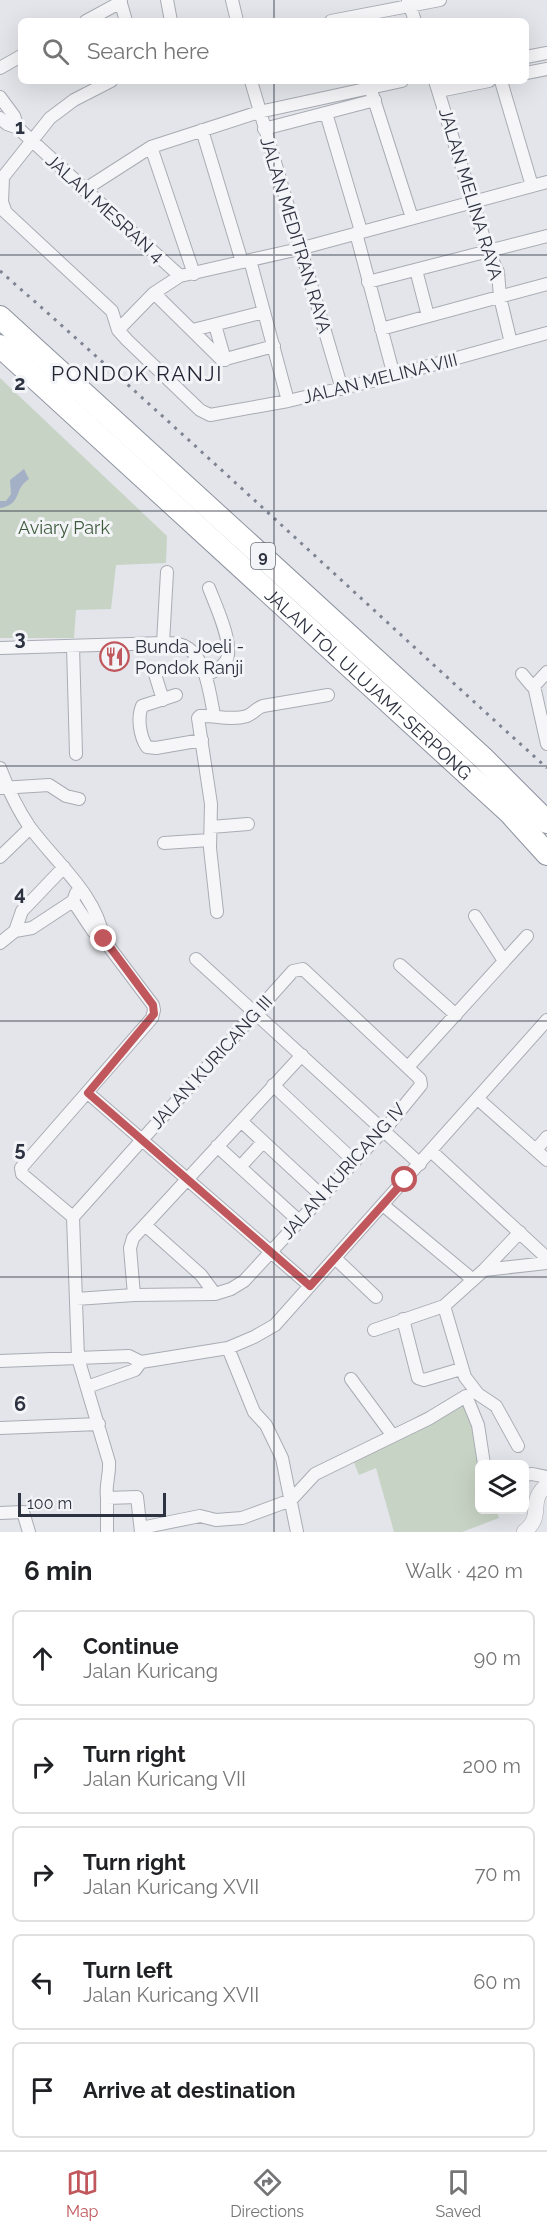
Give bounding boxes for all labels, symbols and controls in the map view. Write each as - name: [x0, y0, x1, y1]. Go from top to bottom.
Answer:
- search box: [18, 18, 529, 84]
- icon: search: [39, 35, 72, 68]
- text: Search here: [87, 38, 209, 64]
- street label: JALAN MELINA RAYA: [435, 106, 507, 282]
- text: 1: [15, 115, 25, 139]
- street label: JALAN MEDITRAN RAYA: [256, 134, 336, 336]
- street label: JALAN MESRAN 4: [42, 150, 168, 267]
- street label: JALAN MELINA VIII: [301, 349, 459, 407]
- district label: PONDOK RANJI: [51, 361, 223, 386]
- text: 2: [14, 371, 26, 395]
- park label: Aviary Park: [18, 517, 110, 538]
- road number: 9: [251, 543, 275, 569]
- street label: JALAN TOL ULUJAMI–SERPONG: [261, 584, 476, 784]
- text: 3: [14, 626, 26, 650]
- place label: Bunda Joeli - Pondok Ranji: [135, 636, 244, 678]
- restaurant icon: Bunda Joeli - Pondok Ranji: [98, 640, 130, 672]
- text: 4: [14, 881, 26, 905]
- route end: [90, 925, 116, 951]
- street label: JALAN KURICANG III: [146, 991, 276, 1133]
- street label: JALAN KURICANG IV: [276, 1099, 410, 1243]
- text: 5: [14, 1137, 26, 1161]
- route start: [391, 1166, 417, 1192]
- text: 6: [14, 1392, 26, 1416]
- map controls: [475, 1460, 529, 1514]
- button: layers: [475, 1460, 529, 1514]
- scale bar: [18, 1490, 166, 1518]
- text: 100 m: [27, 1494, 72, 1513]
- text: 6 min: [24, 1556, 93, 1586]
- text: Walk · 420 m: [405, 1559, 523, 1583]
- text: Continue: [83, 1633, 179, 1659]
- icon: ahead: [26, 1642, 59, 1675]
- text: 90 m: [474, 1646, 521, 1670]
- text: Jalan Kuricang: [83, 1659, 218, 1683]
- text: Turn right: [83, 1741, 186, 1767]
- icon: right: [26, 1750, 59, 1783]
- text: 200 m: [463, 1754, 521, 1778]
- text: Jalan Kuricang VII: [83, 1767, 246, 1791]
- text: Turn right: [83, 1849, 186, 1875]
- icon: right: [26, 1858, 59, 1891]
- text: 70 m: [475, 1862, 521, 1886]
- text: Jalan Kuricang XVII: [83, 1875, 259, 1899]
- text: Turn left: [83, 1957, 173, 1983]
- icon: left: [26, 1966, 59, 1999]
- text: 60 m: [473, 1970, 521, 1994]
- text: Jalan Kuricang XVII: [83, 1983, 259, 2007]
- icon: arrive: [26, 2074, 59, 2107]
- text: Arrive at destination: [83, 2077, 296, 2103]
- tab: Map: [66, 2166, 99, 2221]
- tab: Directions: [230, 2166, 304, 2221]
- tab: Saved: [435, 2166, 481, 2221]

